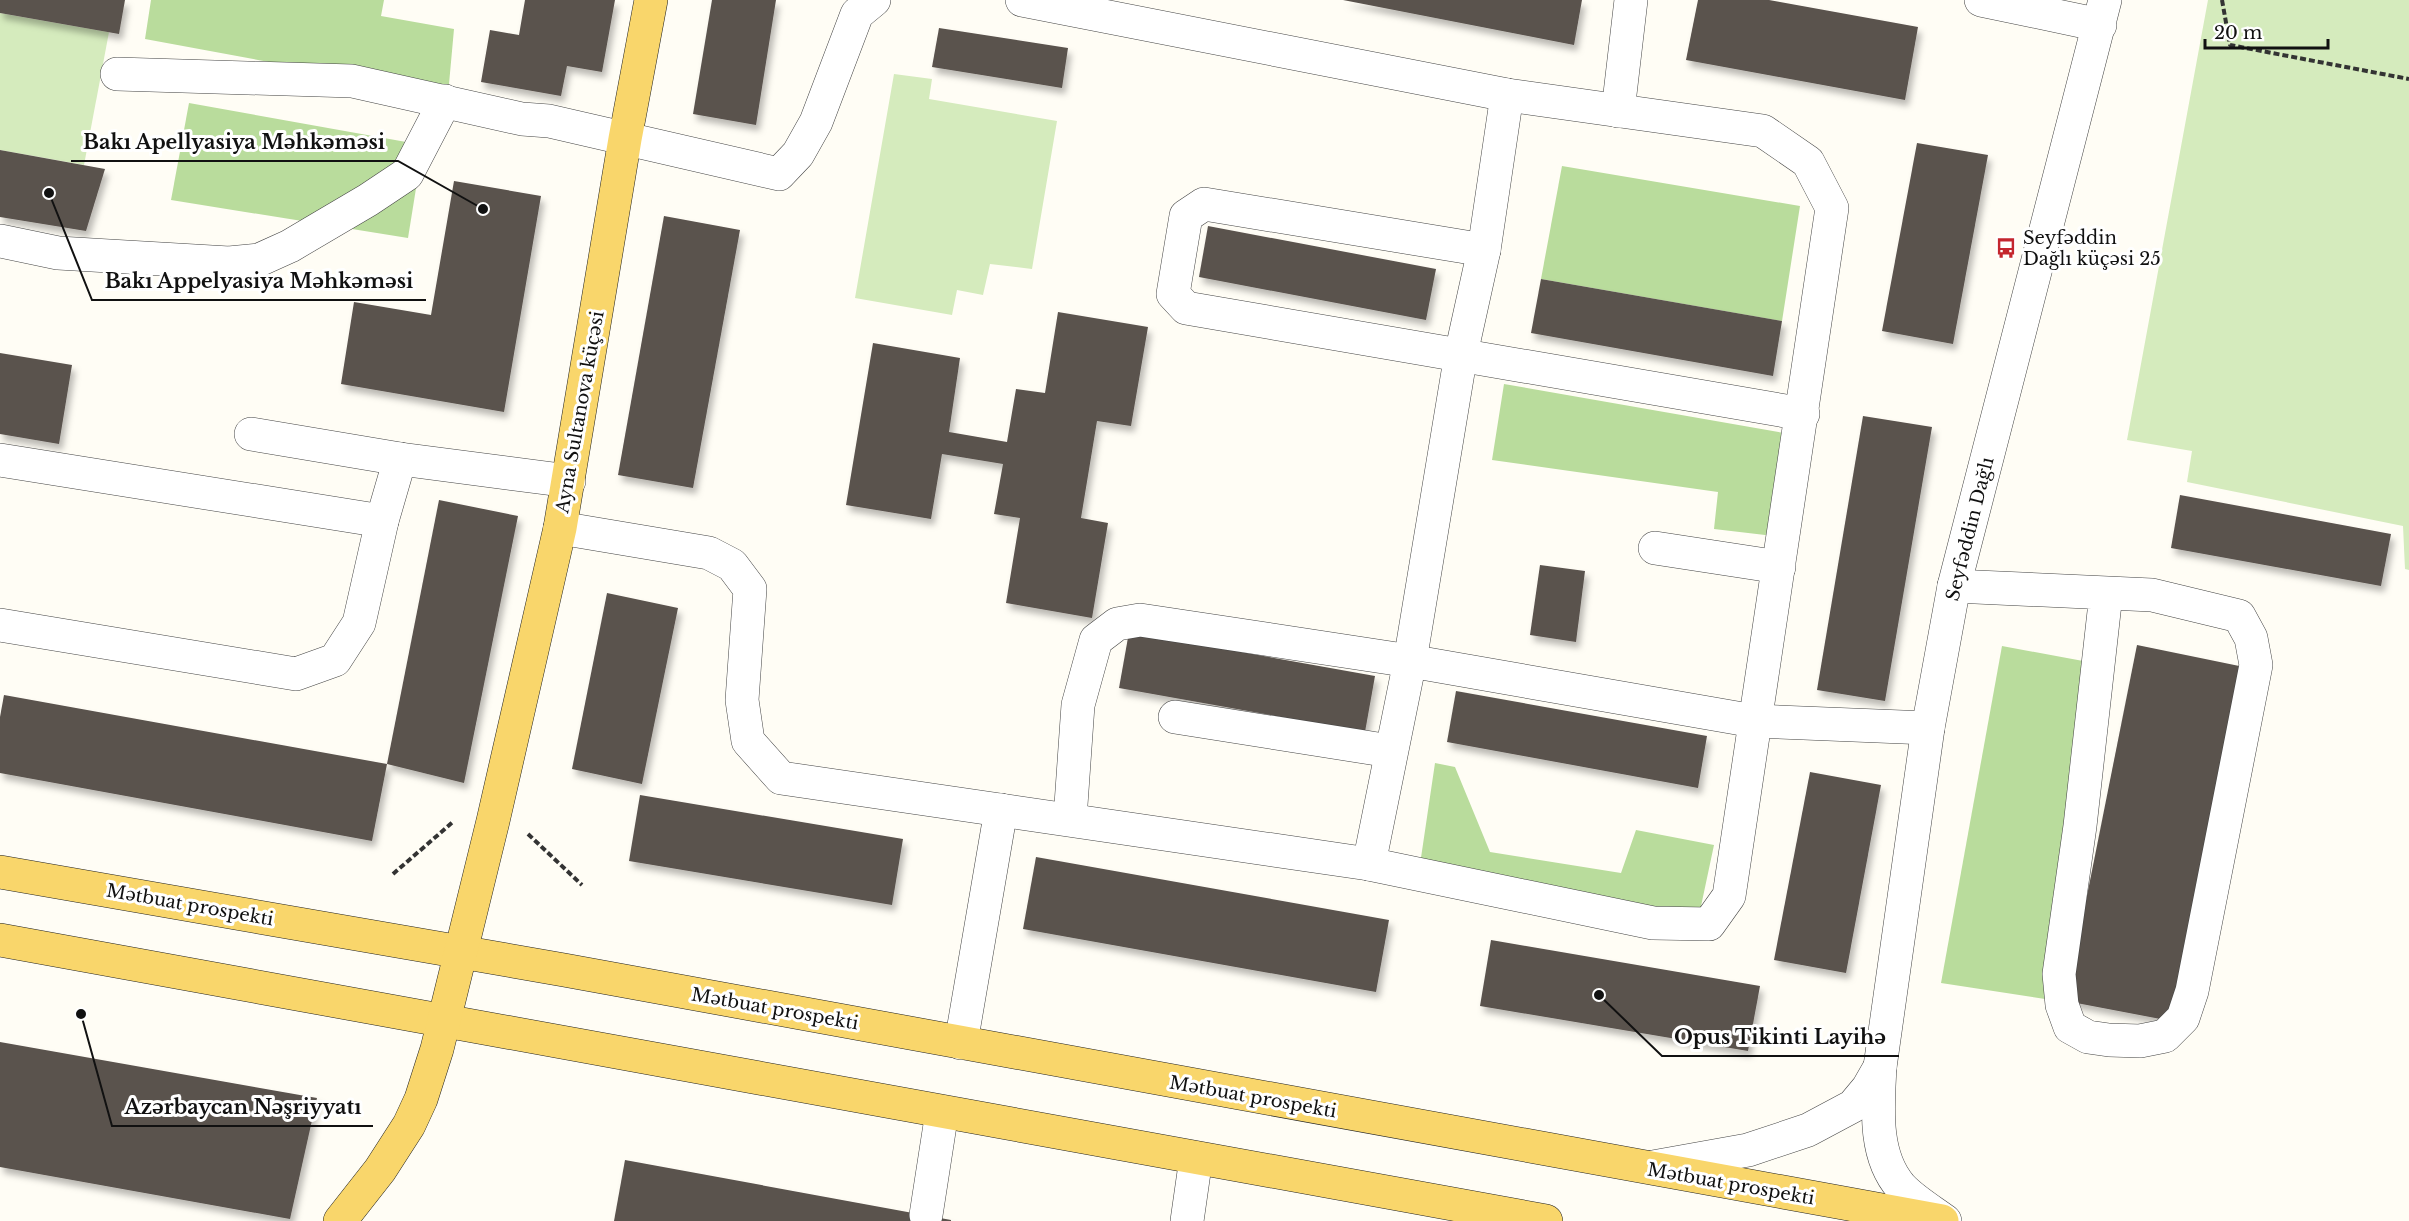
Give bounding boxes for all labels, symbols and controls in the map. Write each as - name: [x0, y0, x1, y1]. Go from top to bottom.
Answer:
- scale bar: [2205, 12, 2328, 50]
- text: 20 m: [2214, 22, 2262, 44]
- callout: Bakı Apellyasiya Məhkəməsi: [71, 123, 398, 161]
- text: Bakı Apellyasiya Məhkəməsi: [83, 130, 385, 154]
- place label: Seyfəddin Dağlı küçəsi 25: [2023, 227, 2161, 270]
- bus stop icon: Seyfəddin Dağlı küçəsi 25: [1994, 236, 2018, 260]
- callout: Bakı Appelyasiya Məhkəməsi: [92, 262, 426, 300]
- text: Bakı Appelyasiya Məhkəməsi: [105, 269, 413, 293]
- street label: Ayna Sultanova küçəsi: [551, 309, 609, 516]
- street label: Seyfəddin Dağlı: [1941, 455, 1999, 603]
- street label: Mətbuat prospekti: [105, 879, 275, 931]
- street label: Mətbuat prospekti: [690, 983, 860, 1035]
- callout: Opus Tikinti Layihə: [1662, 1018, 1899, 1056]
- text: Opus Tikinti Layihə: [1674, 1025, 1886, 1049]
- street label: Mətbuat prospekti: [1168, 1071, 1338, 1123]
- callout: Azərbaycan Nəşriyyatı: [112, 1088, 373, 1126]
- text: Azərbaycan Nəşriyyatı: [124, 1095, 361, 1119]
- street label: Mətbuat prospekti: [1646, 1158, 1816, 1210]

